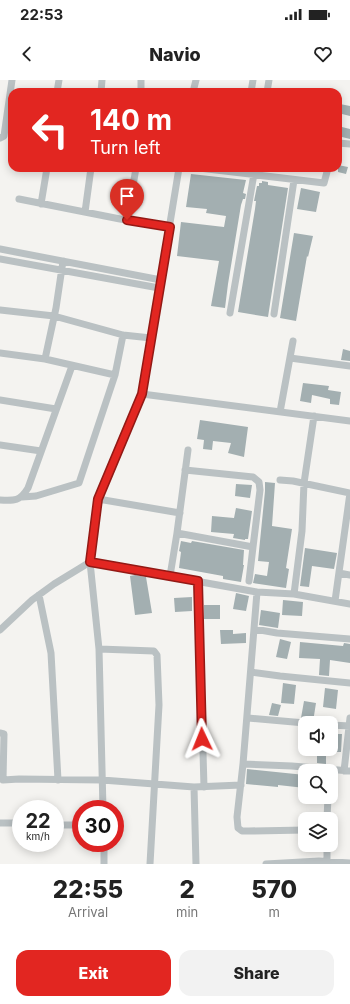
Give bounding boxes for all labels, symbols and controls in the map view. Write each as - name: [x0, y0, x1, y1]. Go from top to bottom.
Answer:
- text: 22:53: [20, 5, 63, 24]
- icon: back: [16, 43, 38, 65]
- icon: heart: [312, 43, 334, 65]
- text: Navio: [149, 44, 201, 65]
- text: 140 m: [90, 103, 172, 137]
- icon: left: [24, 104, 76, 156]
- text: Turn left: [90, 137, 160, 158]
- pin: [110, 179, 144, 220]
- icon: arrive: [116, 185, 138, 207]
- map controls: [298, 716, 338, 852]
- button: sound: [298, 716, 338, 756]
- position arrow: [181, 718, 223, 760]
- button: search: [298, 764, 338, 804]
- speed limit sign: 30: [72, 800, 124, 852]
- text: 22: [25, 809, 51, 833]
- button: layers: [298, 812, 338, 852]
- text: km/h: [26, 830, 50, 842]
- text: 22:55: [53, 875, 123, 904]
- text: 2: [180, 875, 195, 904]
- text: 570: [251, 875, 297, 904]
- text: Arrival: [68, 904, 108, 920]
- text: min: [176, 904, 198, 920]
- text: m: [268, 904, 280, 920]
- button: Exit: [16, 950, 171, 996]
- button: Share: [179, 950, 334, 996]

